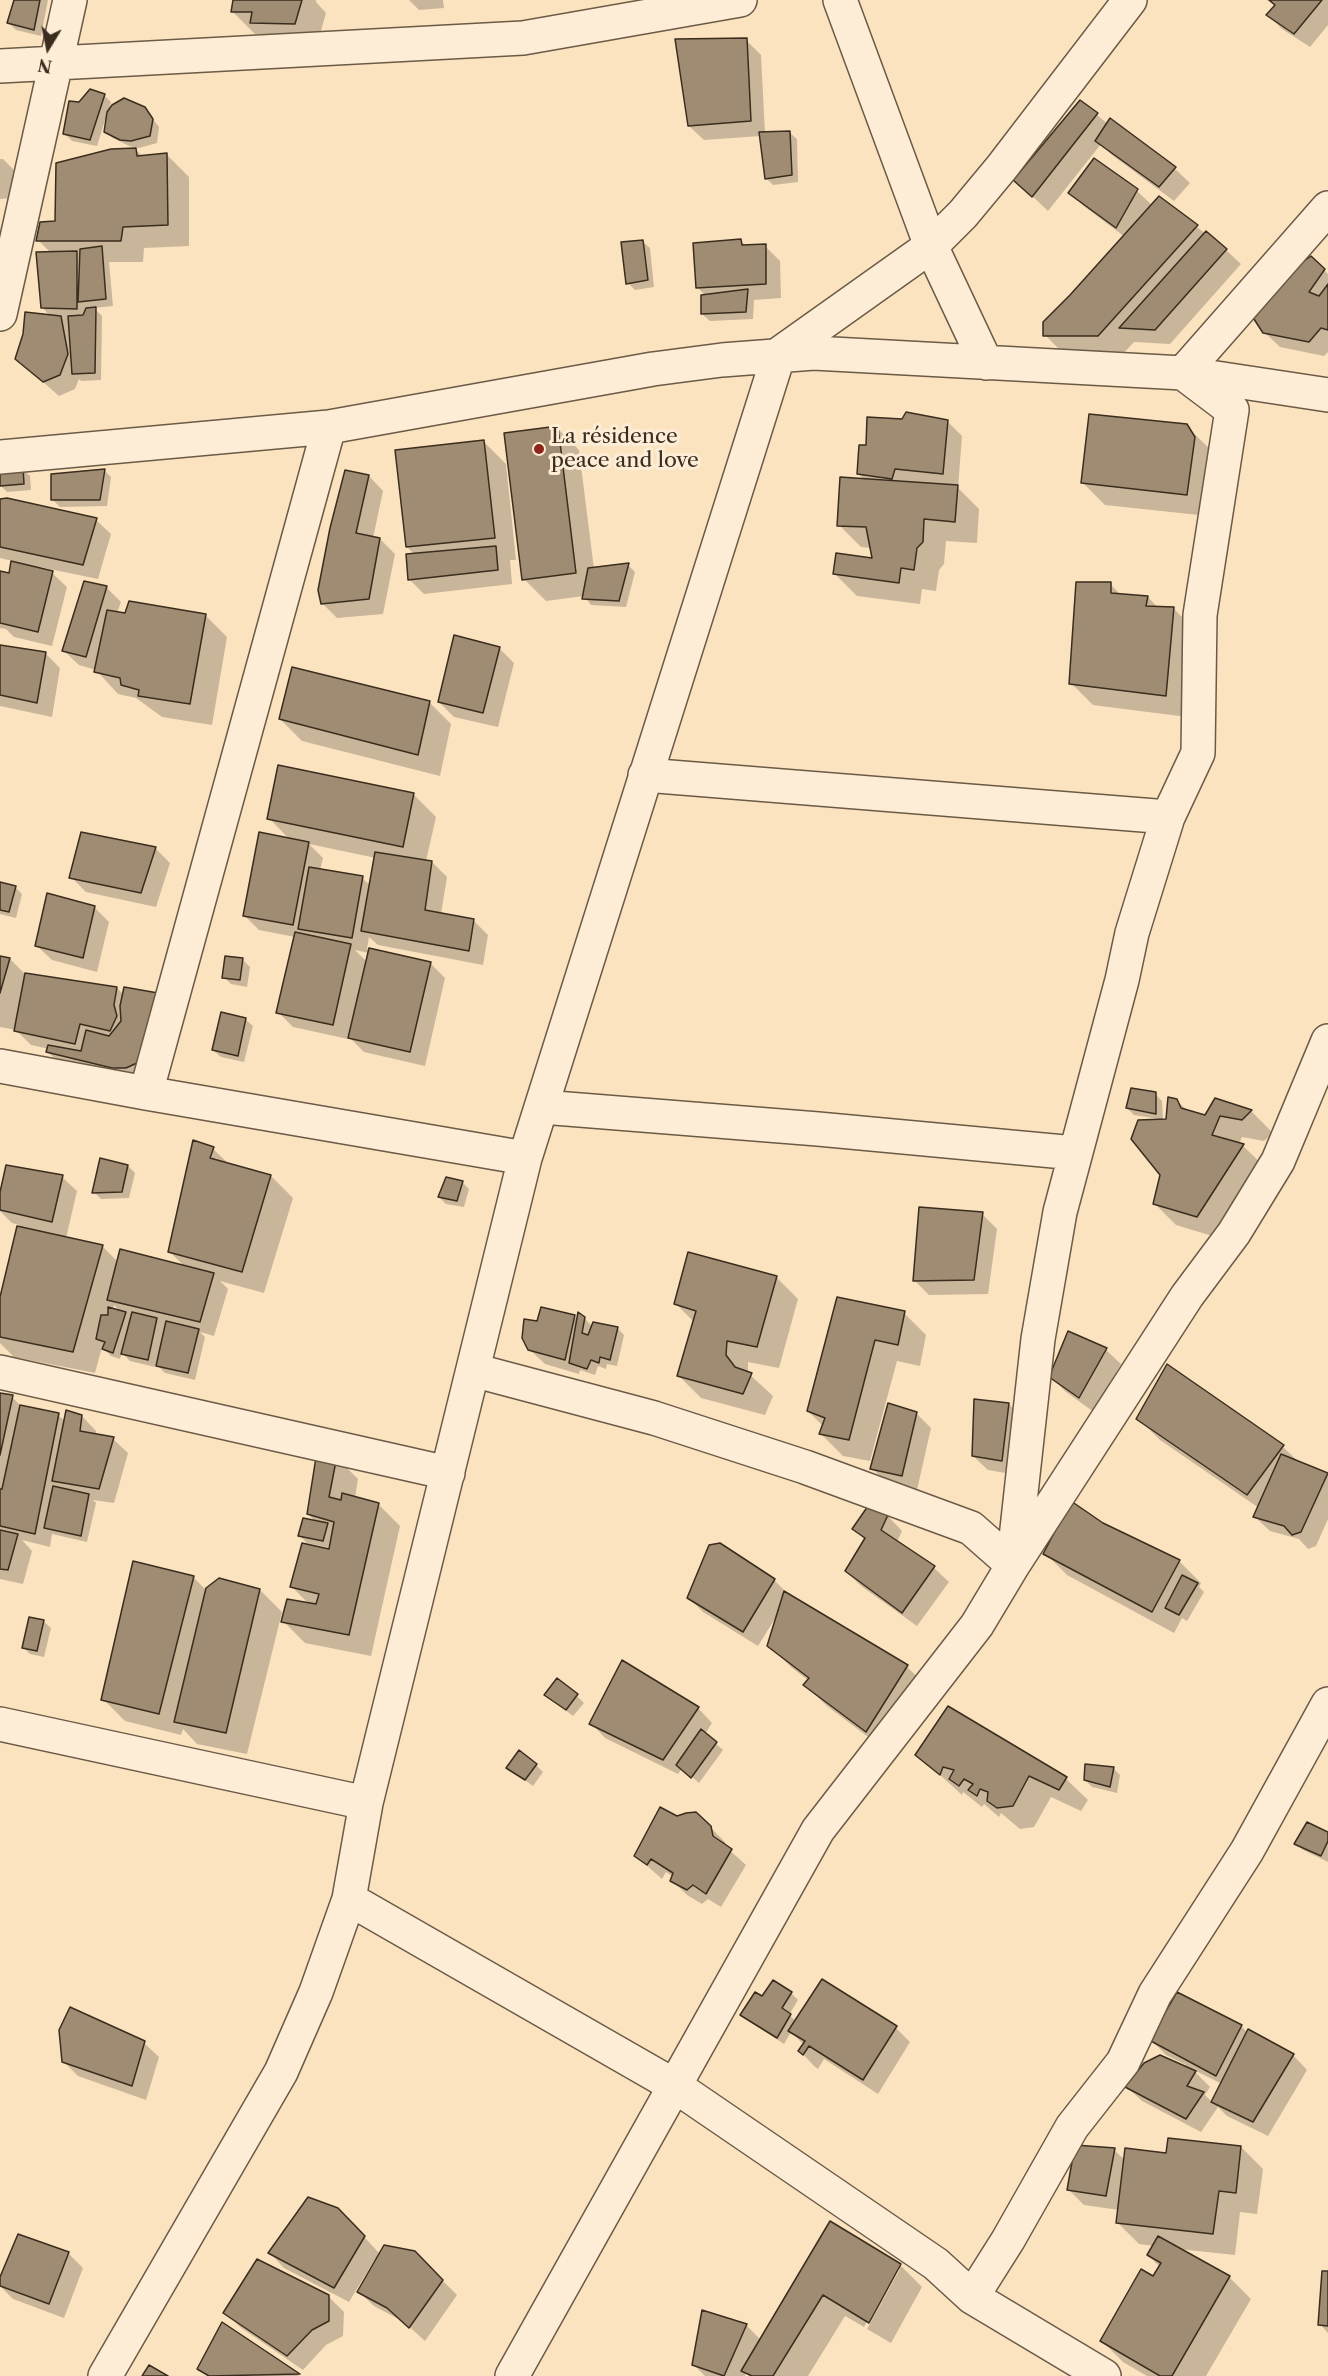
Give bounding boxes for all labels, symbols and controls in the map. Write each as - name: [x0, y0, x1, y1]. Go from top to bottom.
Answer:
- north arrow: [18, 18, 78, 78]
- text: N: [36, 55, 53, 77]
- place label: La résidence peace and love: [551, 424, 699, 474]
- marker: La résidence peace and love: [532, 442, 546, 456]

